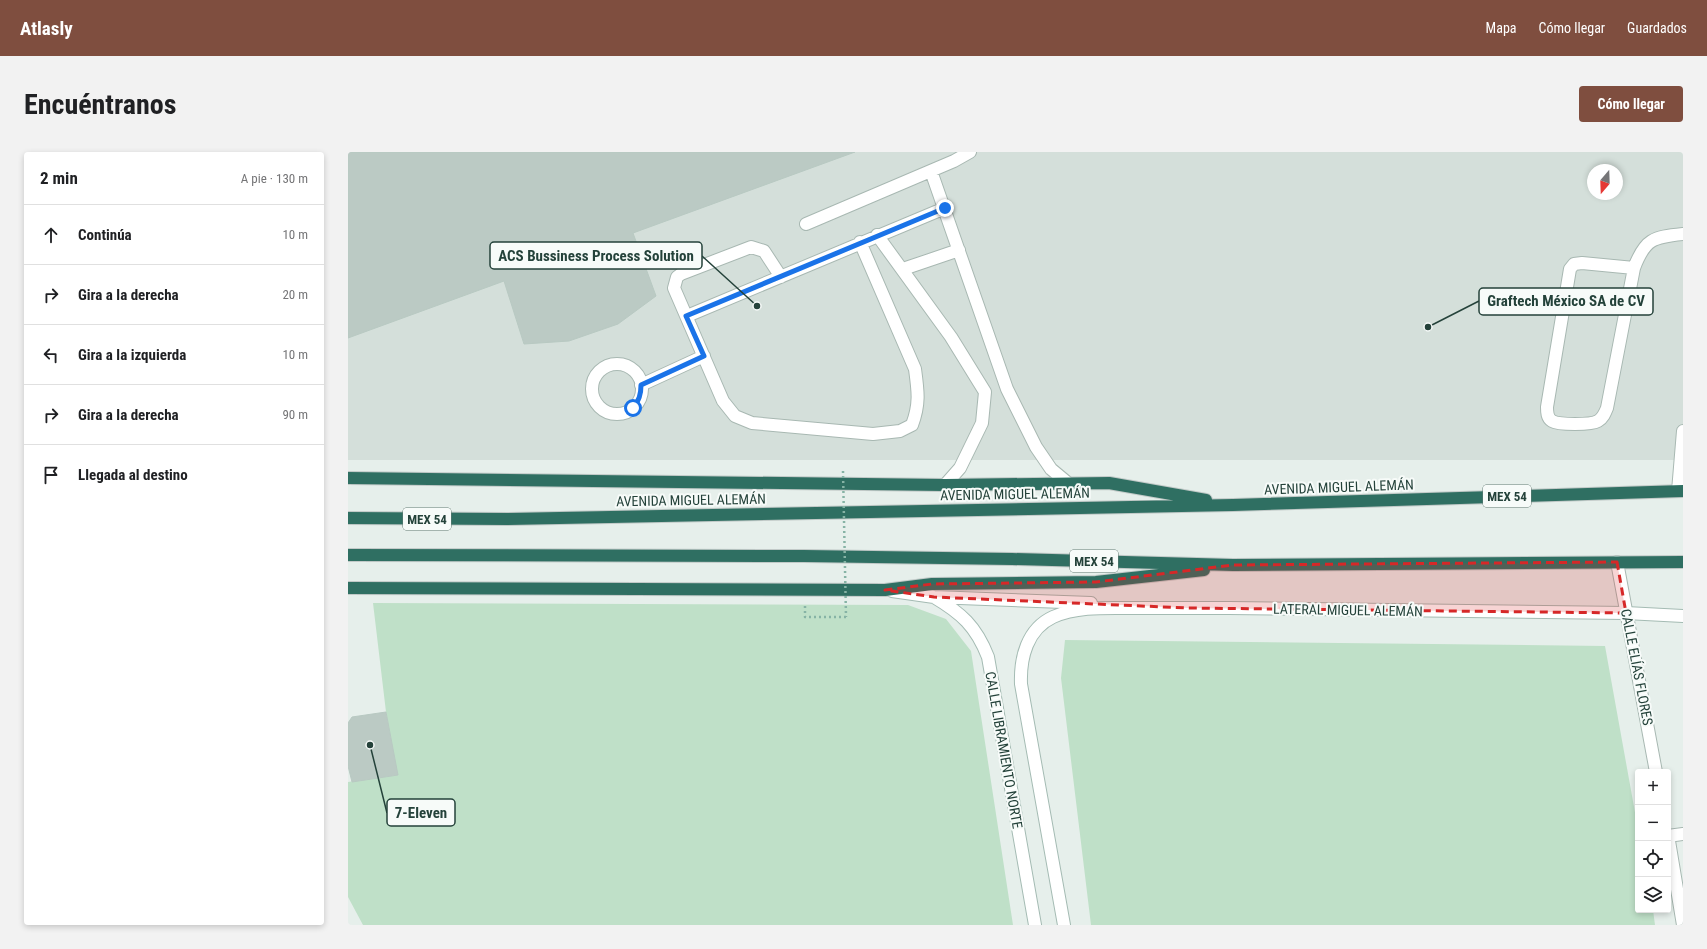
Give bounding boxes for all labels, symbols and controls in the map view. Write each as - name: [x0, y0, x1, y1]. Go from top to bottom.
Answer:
- text: Atlasly: [20, 17, 73, 40]
- text: Mapa: [1486, 20, 1517, 36]
- text: Cómo llegar: [1539, 20, 1605, 36]
- text: Guardados: [1627, 20, 1687, 36]
- button: Cómo llegar: [1579, 86, 1683, 122]
- text: Encuéntranos: [24, 88, 176, 121]
- north arrow: [1587, 164, 1623, 200]
- text: 2 min: [40, 168, 78, 188]
- text: A pie · 130 m: [241, 171, 308, 186]
- route end: [936, 199, 954, 217]
- icon: ahead: [40, 224, 62, 246]
- text: Continúa: [78, 226, 132, 244]
- text: 10 m: [282, 227, 308, 242]
- callout: ACS Bussiness Process Solution: [490, 242, 702, 269]
- text: ACS Bussiness Process Solution: [498, 247, 694, 265]
- icon: right: [40, 284, 62, 306]
- text: Gira a la derecha: [78, 286, 179, 304]
- text: 20 m: [282, 287, 308, 302]
- callout: Graftech México SA de CV: [1479, 288, 1653, 315]
- text: Graftech México SA de CV: [1487, 292, 1645, 310]
- icon: left: [40, 344, 62, 366]
- text: Gira a la izquierda: [78, 346, 186, 364]
- text: 10 m: [282, 347, 308, 362]
- route start: [624, 399, 642, 417]
- icon: right: [40, 404, 62, 426]
- text: Gira a la derecha: [78, 406, 179, 424]
- text: 90 m: [282, 407, 308, 422]
- icon: arrive: [40, 464, 62, 486]
- text: Llegada al destino: [78, 466, 188, 484]
- street label: AVENIDA MIGUEL ALEMÁN: [1264, 475, 1414, 498]
- street label: AVENIDA MIGUEL ALEMÁN: [940, 484, 1090, 503]
- road number: MEX 54: [1483, 485, 1531, 507]
- street label: AVENIDA MIGUEL ALEMÁN: [616, 490, 766, 509]
- road number: MEX 54: [403, 508, 451, 530]
- road number: MEX 54: [1070, 550, 1118, 572]
- street label: LATERAL MIGUEL ALEMÁN: [1273, 600, 1423, 619]
- street label: CALLE ELÍAS FLORES: [1618, 607, 1657, 727]
- street label: CALLE LIBRAMIENTO NORTE: [982, 670, 1026, 830]
- map controls: [1635, 769, 1671, 913]
- button: +: [1635, 769, 1671, 805]
- callout: 7-Eleven: [387, 799, 455, 826]
- text: 7-Eleven: [395, 804, 447, 822]
- button: −: [1635, 805, 1671, 841]
- button: locate: [1635, 841, 1671, 877]
- button: layers: [1635, 877, 1671, 913]

